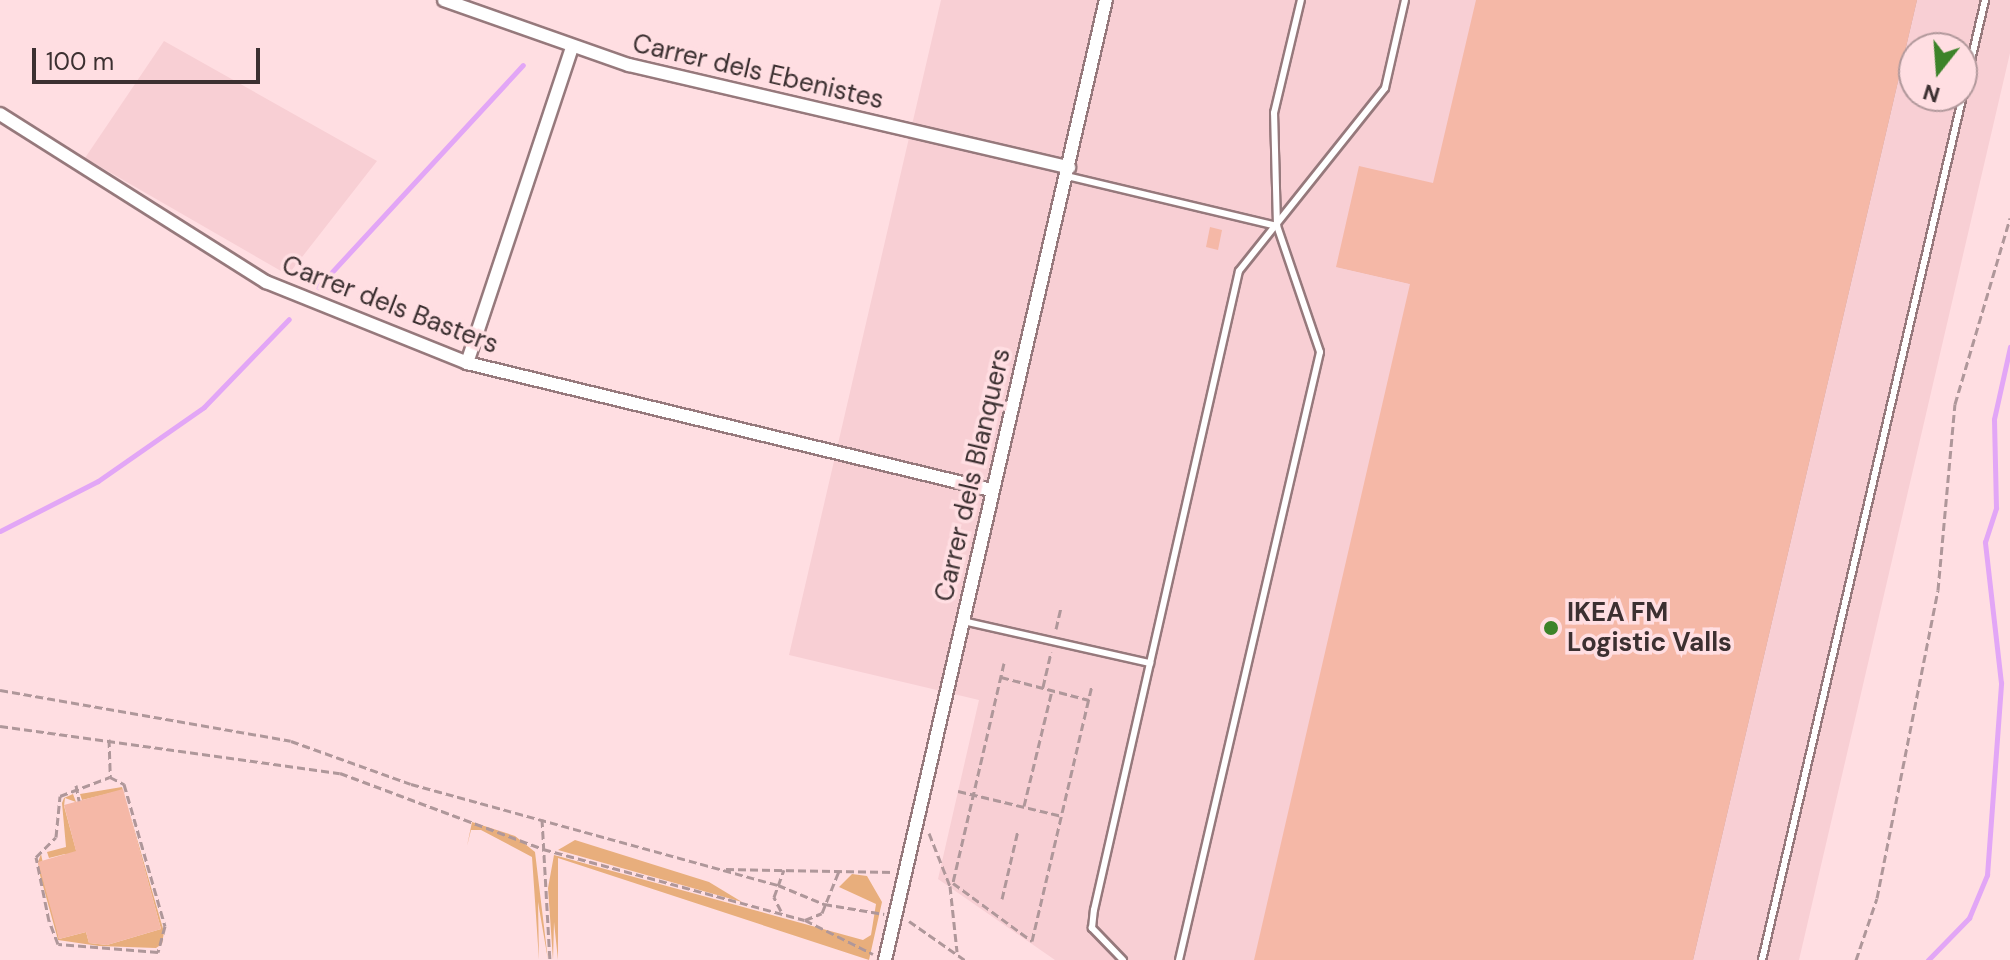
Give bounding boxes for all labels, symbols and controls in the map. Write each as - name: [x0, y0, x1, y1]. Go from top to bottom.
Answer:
- street label: Carrer dels Ebenistes: [629, 28, 887, 116]
- scale bar: [36, 32, 264, 82]
- north arrow: [1898, 32, 1978, 112]
- text: 100 m: [46, 46, 114, 77]
- text: N: [1920, 77, 1943, 110]
- street label: Carrer dels Basters: [277, 249, 503, 361]
- street label: Carrer dels Blanquers: [929, 345, 1017, 605]
- place label: IKEA FM Logistic Valls: [1567, 597, 1732, 658]
- marker: IKEA FM Logistic Valls: [1542, 619, 1560, 637]

